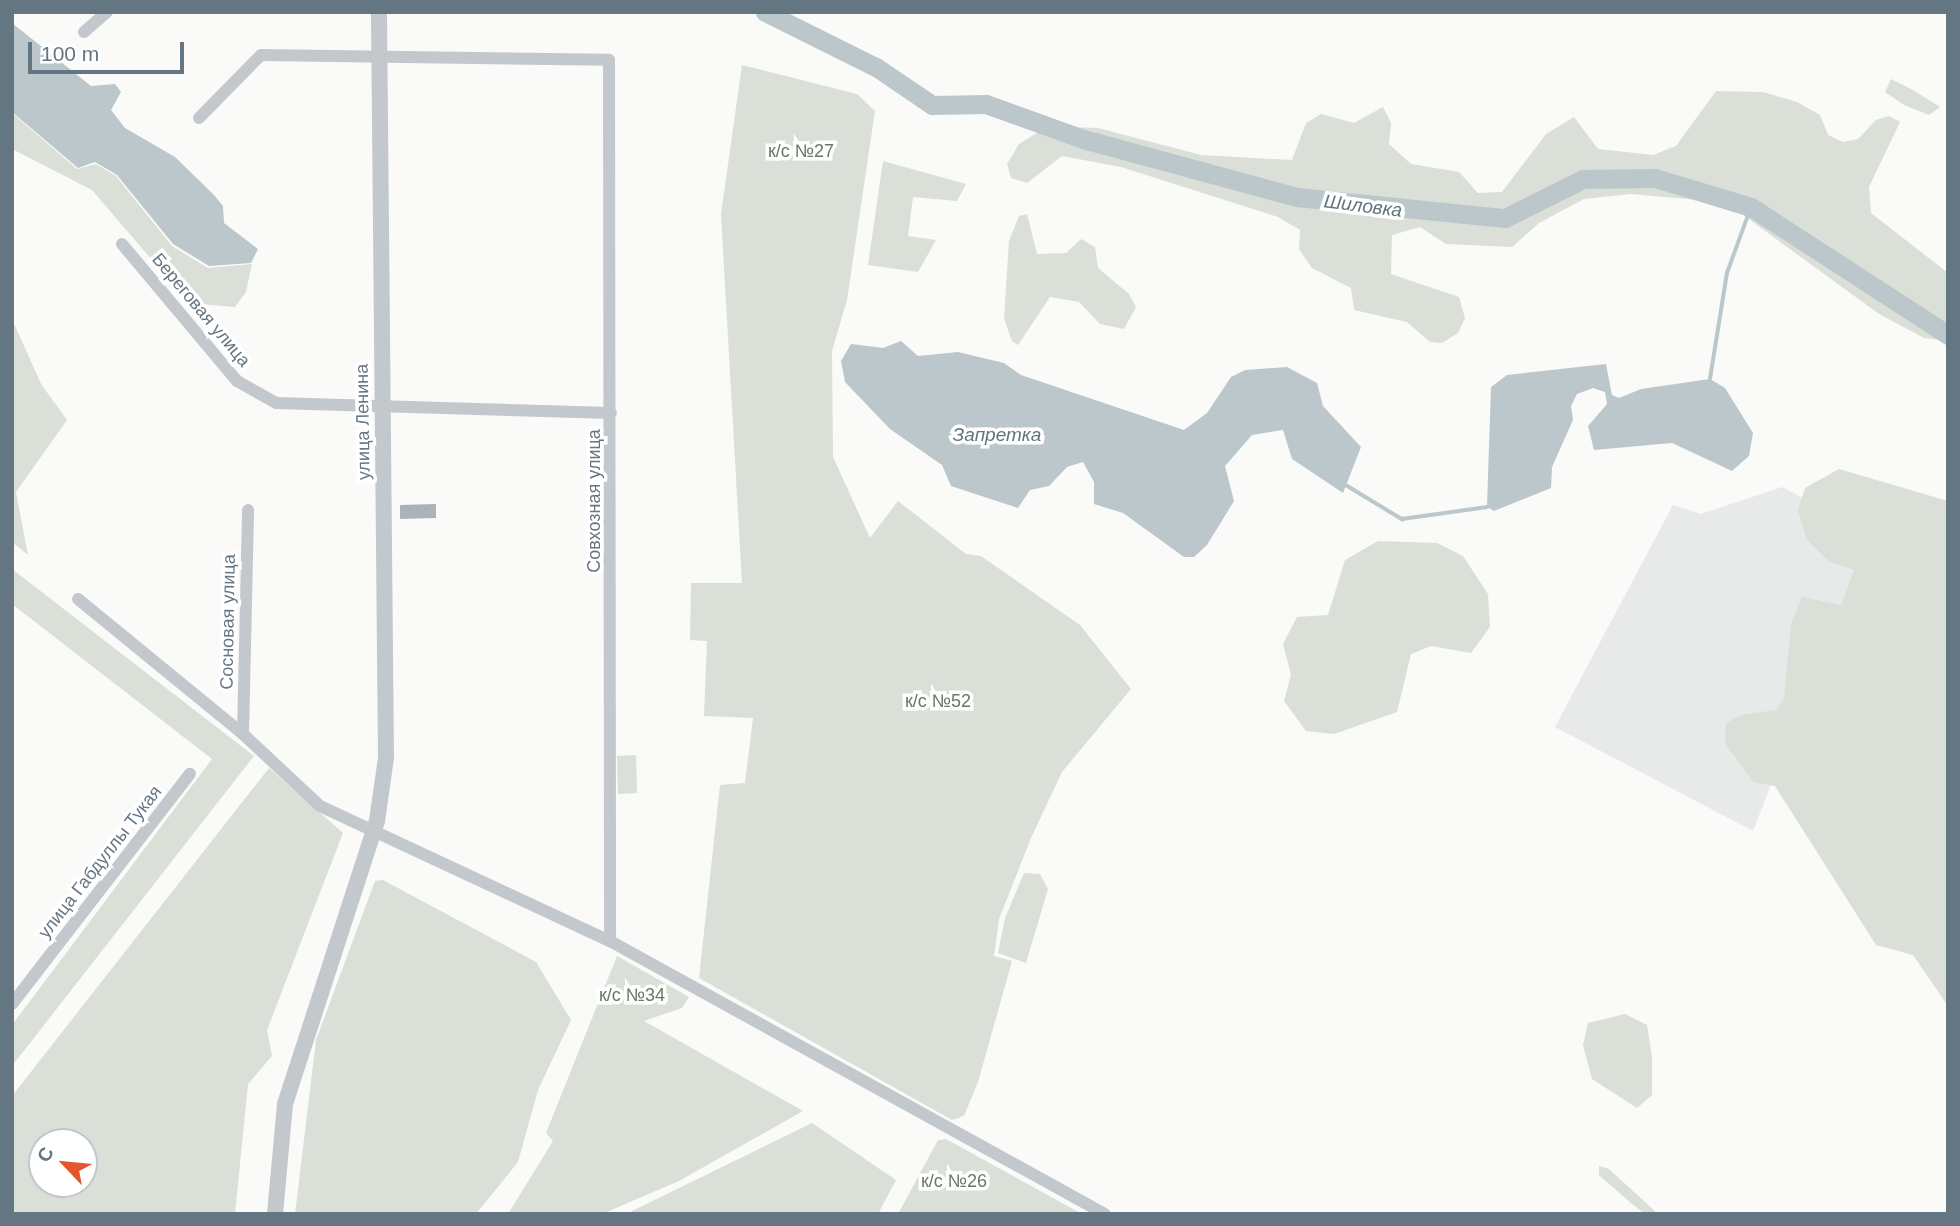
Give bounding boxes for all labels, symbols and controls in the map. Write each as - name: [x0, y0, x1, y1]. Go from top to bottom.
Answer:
- scale bar: [32, 28, 187, 72]
- text: 100 m: [41, 42, 99, 65]
- park label: к/с №27: [768, 140, 834, 162]
- water label: Шиловка: [1323, 190, 1403, 222]
- street label: Береговая улица: [147, 249, 255, 371]
- street label: улица Ленина: [351, 364, 375, 480]
- water label: Запретка: [953, 424, 1041, 446]
- street label: Совхозная улица: [583, 429, 605, 573]
- street label: Сосновая улица: [216, 554, 240, 690]
- park label: к/с №52: [905, 690, 971, 712]
- street label: улица Габдуллы Тукая: [34, 781, 166, 943]
- park label: к/с №34: [599, 984, 665, 1006]
- north arrow: [28, 1128, 98, 1198]
- text: С: [33, 1144, 58, 1165]
- park label: к/с №26: [921, 1170, 987, 1192]

